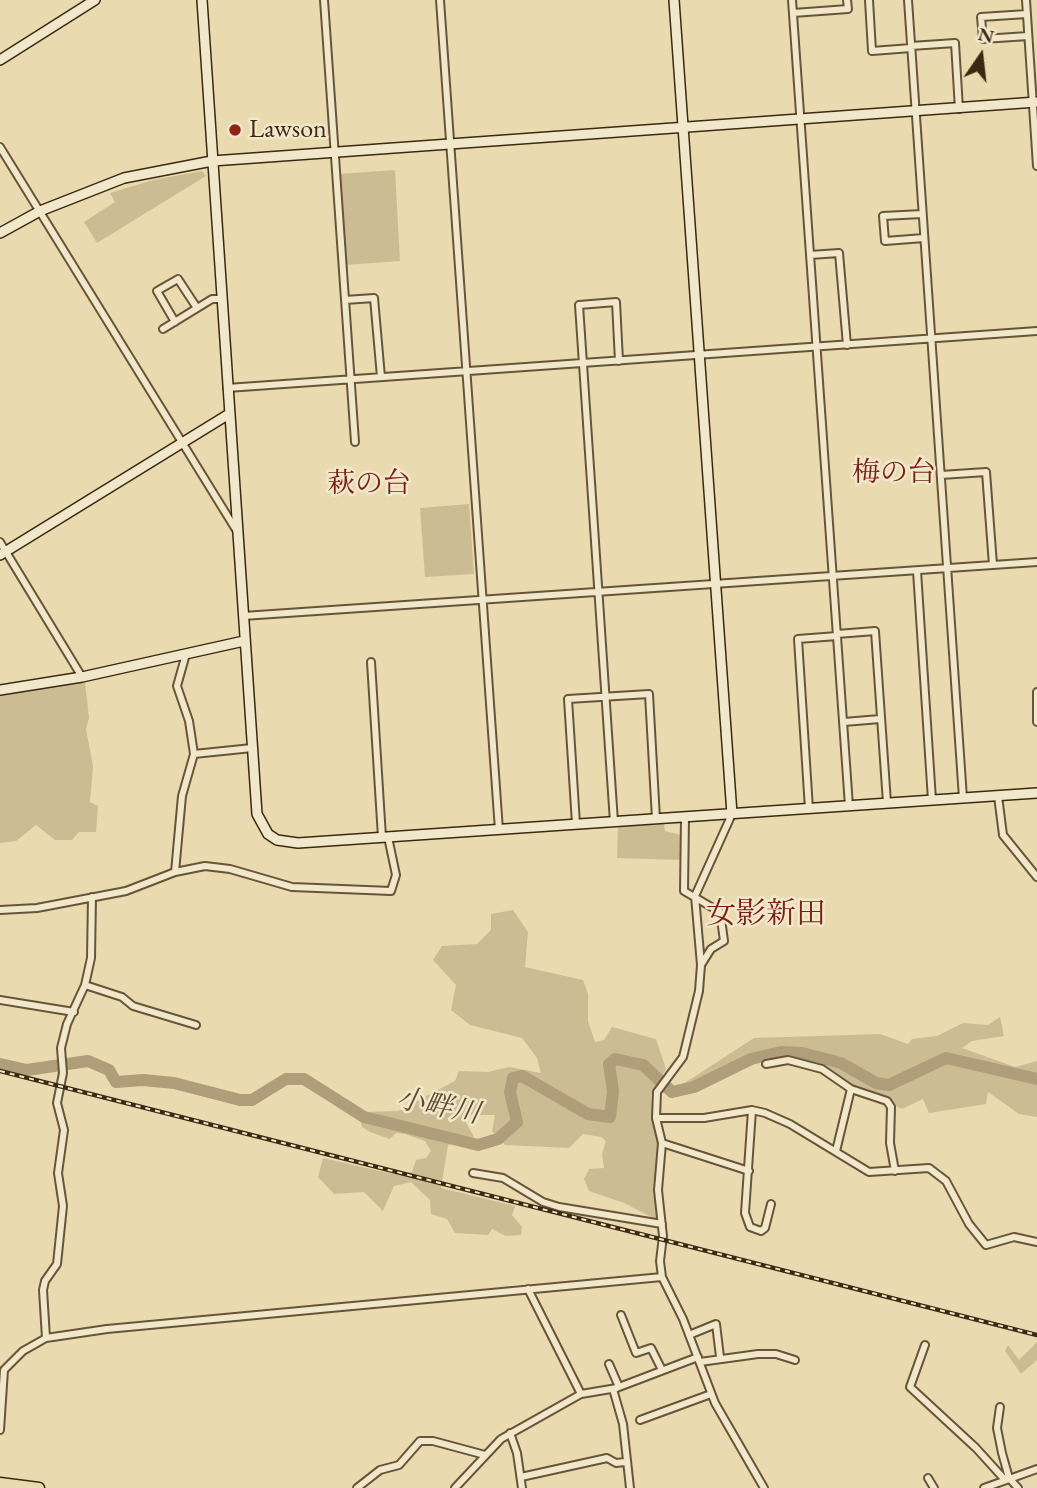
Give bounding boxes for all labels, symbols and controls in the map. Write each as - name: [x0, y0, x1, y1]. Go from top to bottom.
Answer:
- north arrow: [946, 21, 1016, 91]
- text: N: [976, 21, 997, 49]
- place label: Lawson: [249, 114, 327, 146]
- marker: Lawson: [227, 122, 243, 138]
- district label: 梅の台: [852, 456, 936, 490]
- district label: 萩の台: [327, 467, 411, 501]
- district label: 女影新田: [706, 897, 826, 933]
- water label: 小畔川: [394, 1082, 482, 1132]

